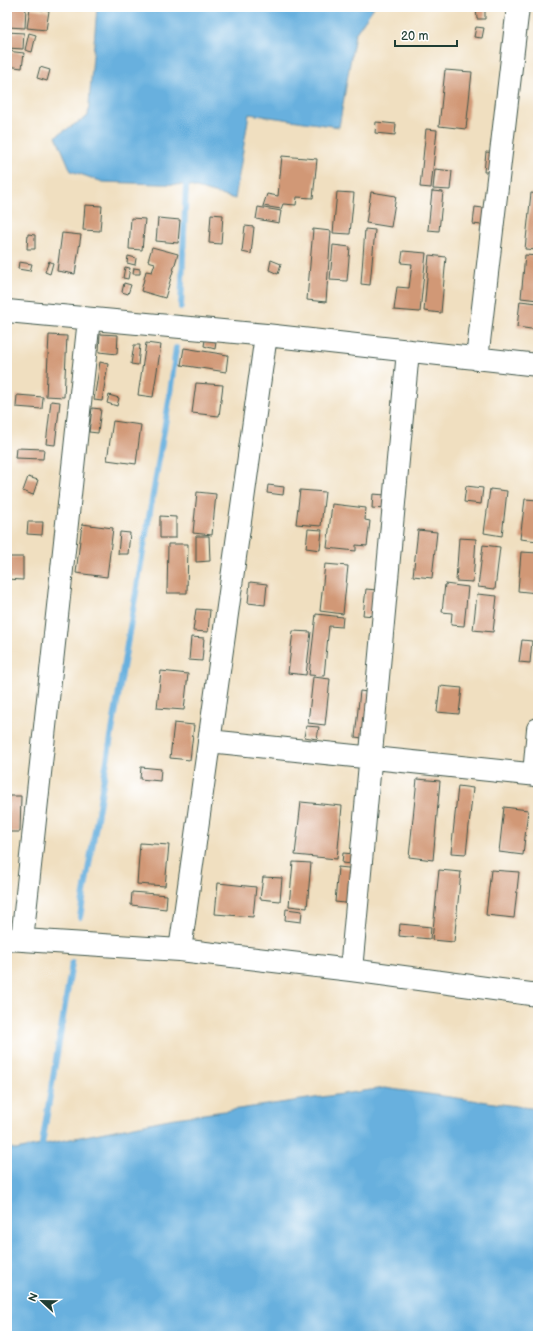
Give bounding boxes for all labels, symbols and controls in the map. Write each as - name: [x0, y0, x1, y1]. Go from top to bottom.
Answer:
- scale bar: [395, 22, 457, 48]
- text: 20 m: [401, 29, 428, 44]
- north arrow: [22, 1281, 62, 1321]
- text: N: [26, 1291, 41, 1304]

